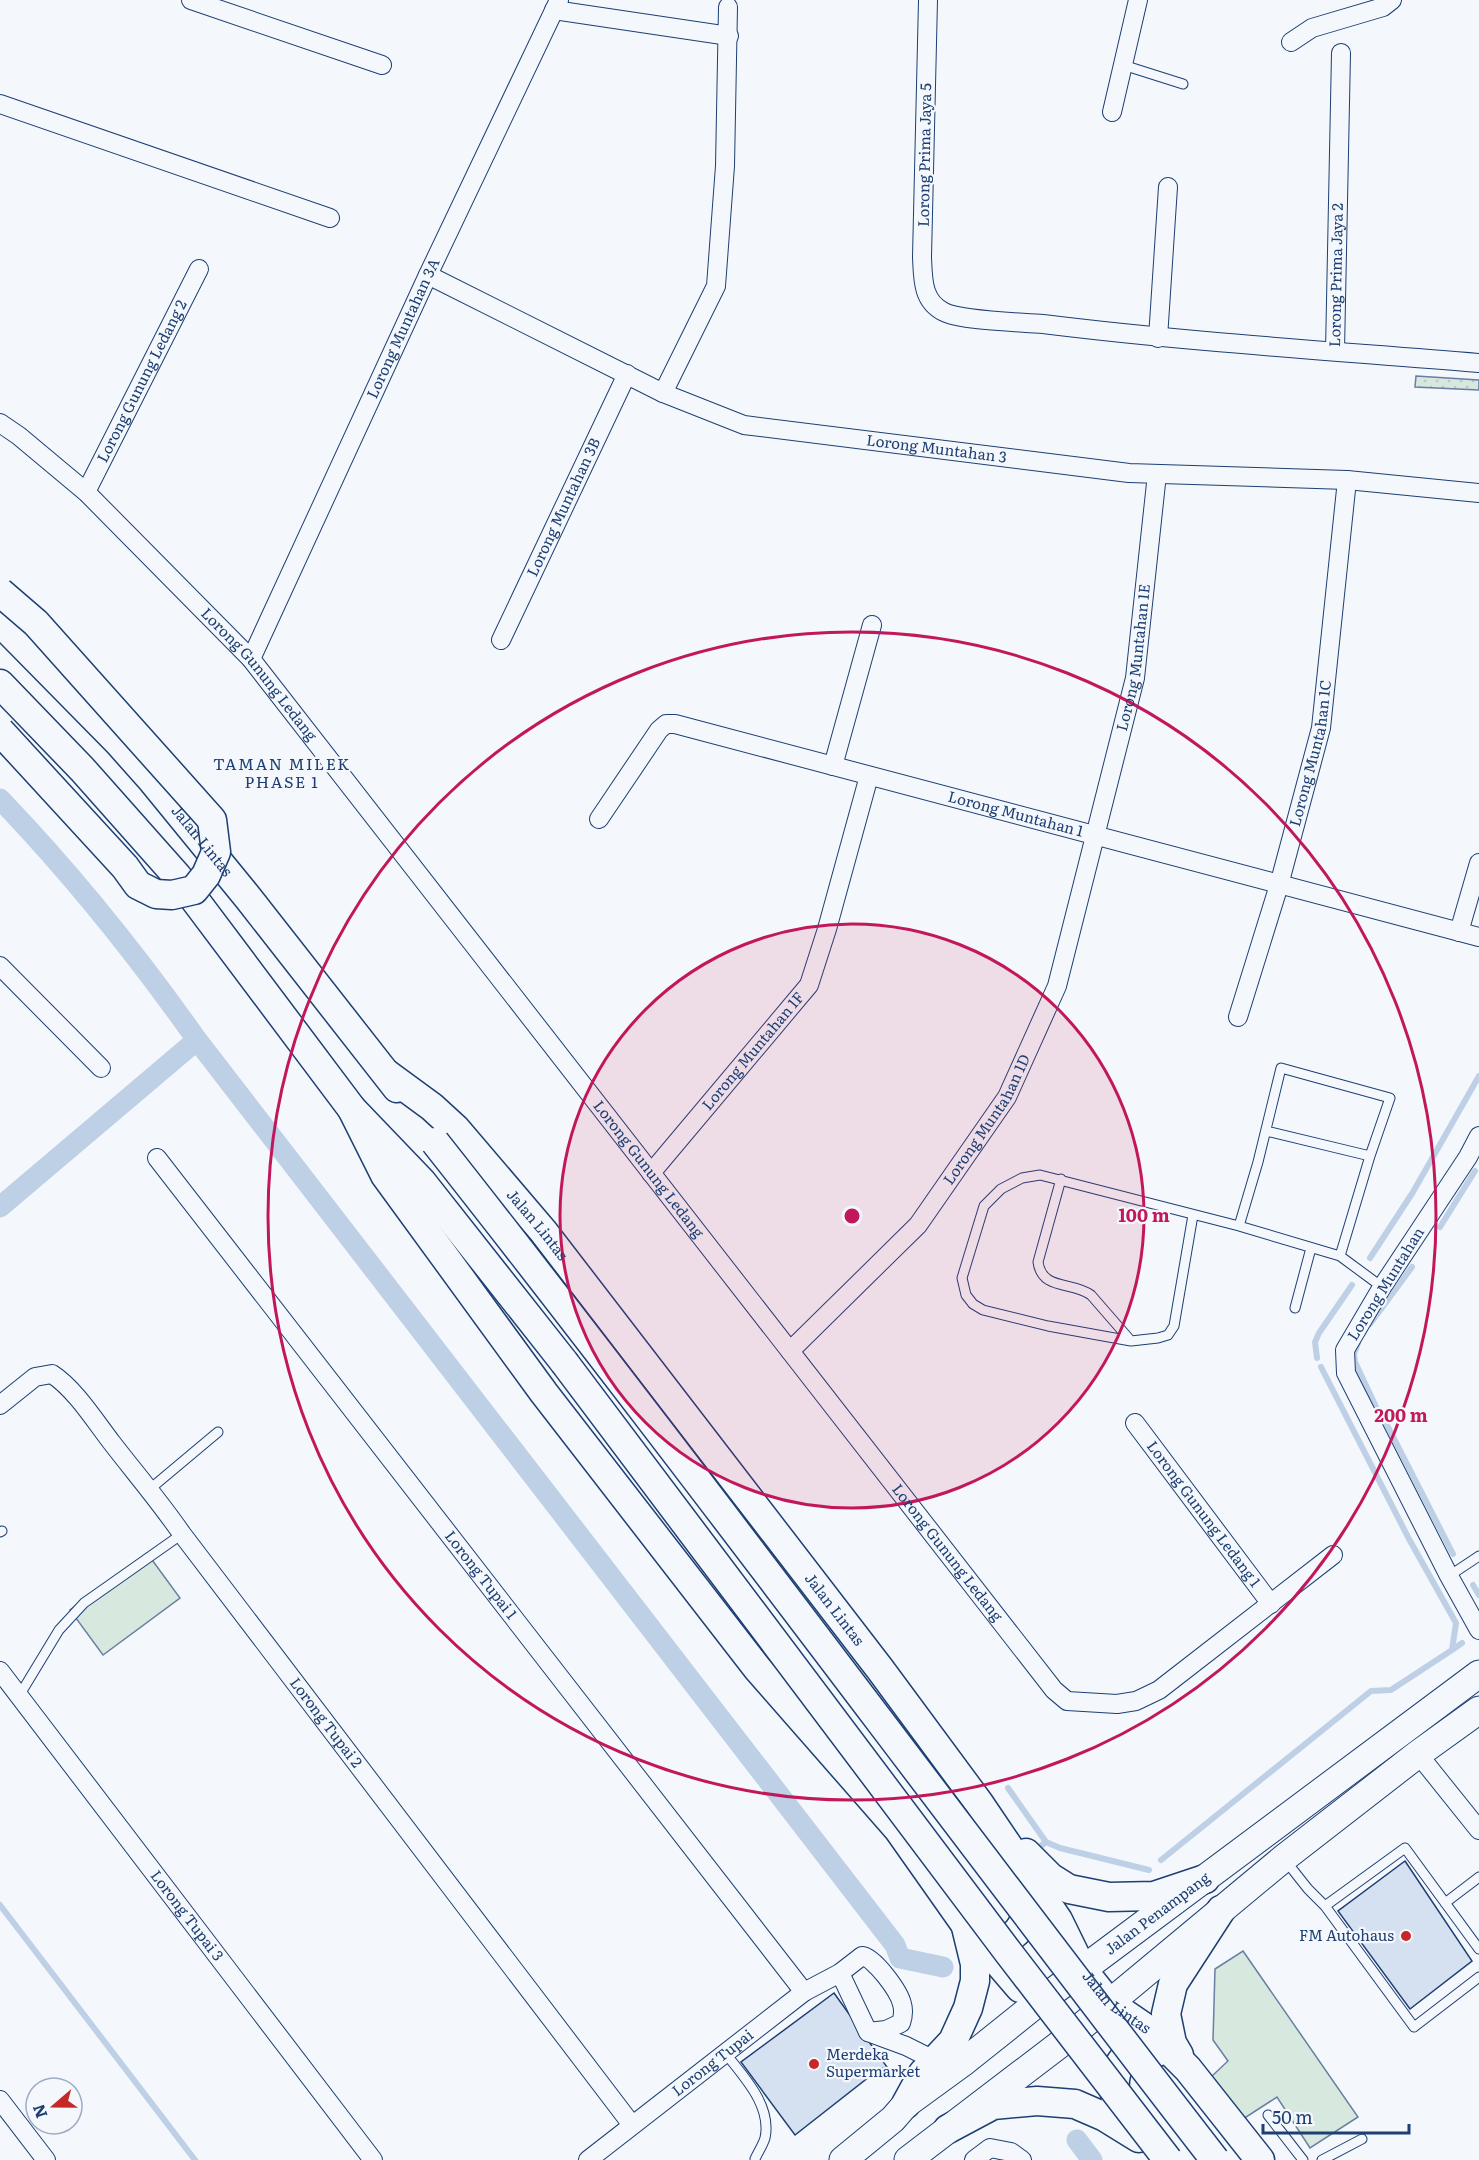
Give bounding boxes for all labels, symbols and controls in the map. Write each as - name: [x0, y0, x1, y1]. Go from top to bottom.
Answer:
- street label: Lorong Prima Jaya 5: [911, 82, 936, 227]
- street label: Lorong Prima Jaya 2: [1322, 202, 1348, 347]
- street label: Lorong Muntahan 3A: [360, 254, 445, 402]
- street label: Lorong Gunung Ledang 2: [90, 295, 192, 466]
- street label: Lorong Muntahan 3: [865, 427, 1008, 468]
- street label: Lorong Muntahan 3B: [520, 433, 605, 580]
- street label: Lorong Muntahan 1E: [1109, 583, 1155, 733]
- street label: Lorong Gunung Ledang: [196, 602, 324, 746]
- street label: Lorong Muntahan 1C: [1282, 679, 1336, 829]
- district label: TAMAN MILEK PHASE 1: [213, 751, 351, 793]
- street label: Lorong Muntahan 1: [946, 784, 1086, 842]
- street label: Jalan Lintas: [167, 799, 239, 881]
- street label: Lorong Muntahan 1F: [696, 986, 809, 1115]
- street label: Lorong Muntahan 1D: [936, 1050, 1035, 1189]
- street label: Lorong Gunung Ledang: [589, 1095, 711, 1243]
- street label: Jalan Lintas: [502, 1183, 575, 1265]
- text: 100 m: [1118, 1201, 1170, 1228]
- centre of rings: [842, 1206, 862, 1226]
- street label: Lorong Muntahan: [1340, 1222, 1429, 1344]
- text: 200 m: [1374, 1401, 1428, 1428]
- street label: Lorong Gunung Ledang 1: [1142, 1435, 1267, 1591]
- street label: Lorong Gunung Ledang: [887, 1478, 1010, 1626]
- street label: Lorong Tupai 1: [440, 1525, 524, 1624]
- street label: Jalan Lintas: [800, 1567, 871, 1650]
- street label: Lorong Tupai 2: [285, 1672, 369, 1772]
- street label: Lorong Tupai 3: [146, 1865, 230, 1965]
- street label: Jalan Penampang: [1099, 1865, 1215, 1959]
- place label: FM Autohaus: [1299, 1923, 1394, 1946]
- marker: FM Autohaus: [1399, 1929, 1413, 1943]
- street label: Jalan Lintas: [1078, 1965, 1156, 2039]
- street label: Lorong Tupai: [666, 2023, 757, 2101]
- place label: Merdeka Supermarket: [826, 2042, 920, 2082]
- marker: Merdeka Supermarket: [807, 2057, 821, 2071]
- north arrow: [24, 2076, 84, 2136]
- scale bar: [1263, 2097, 1408, 2135]
- text: N: [25, 2101, 53, 2122]
- text: 50 m: [1272, 2103, 1313, 2130]

